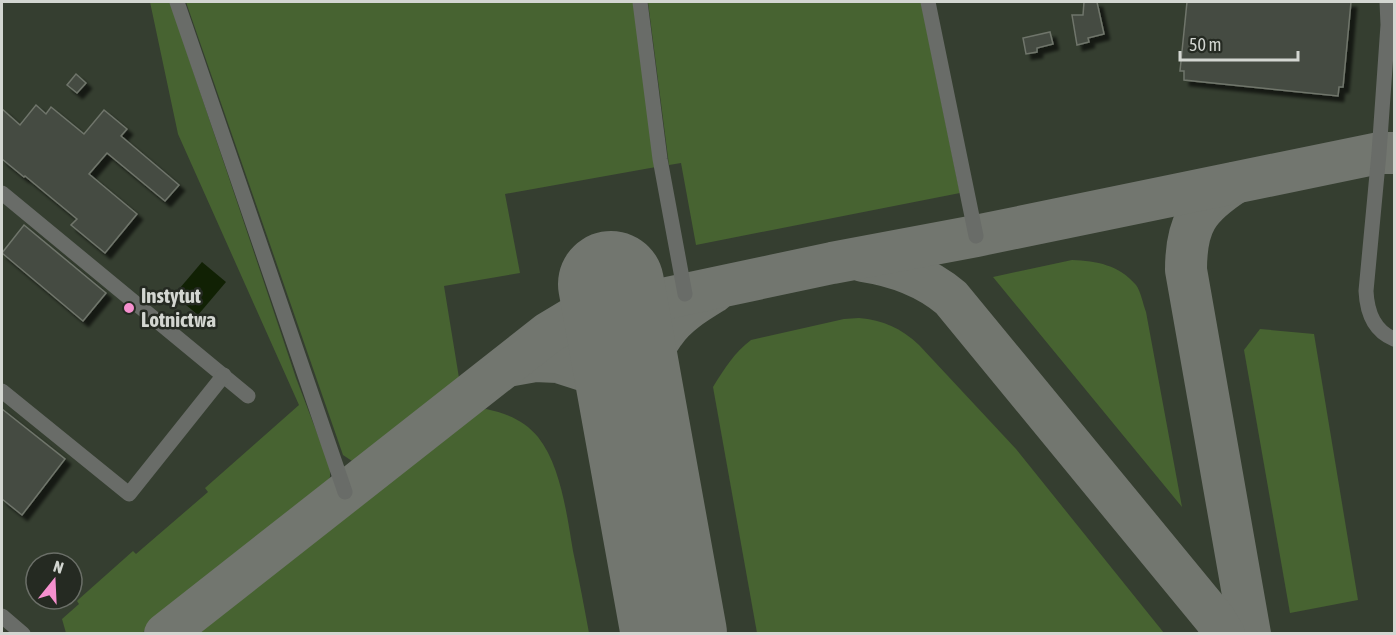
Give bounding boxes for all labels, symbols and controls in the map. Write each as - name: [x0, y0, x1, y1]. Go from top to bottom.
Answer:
- scale bar: [1180, 24, 1298, 62]
- text: 50 m: [1189, 34, 1221, 55]
- place label: Instytut Lotnictwa: [141, 283, 216, 331]
- marker: Instytut Lotnictwa: [122, 301, 136, 315]
- north arrow: [24, 551, 84, 611]
- text: N: [51, 557, 66, 577]

